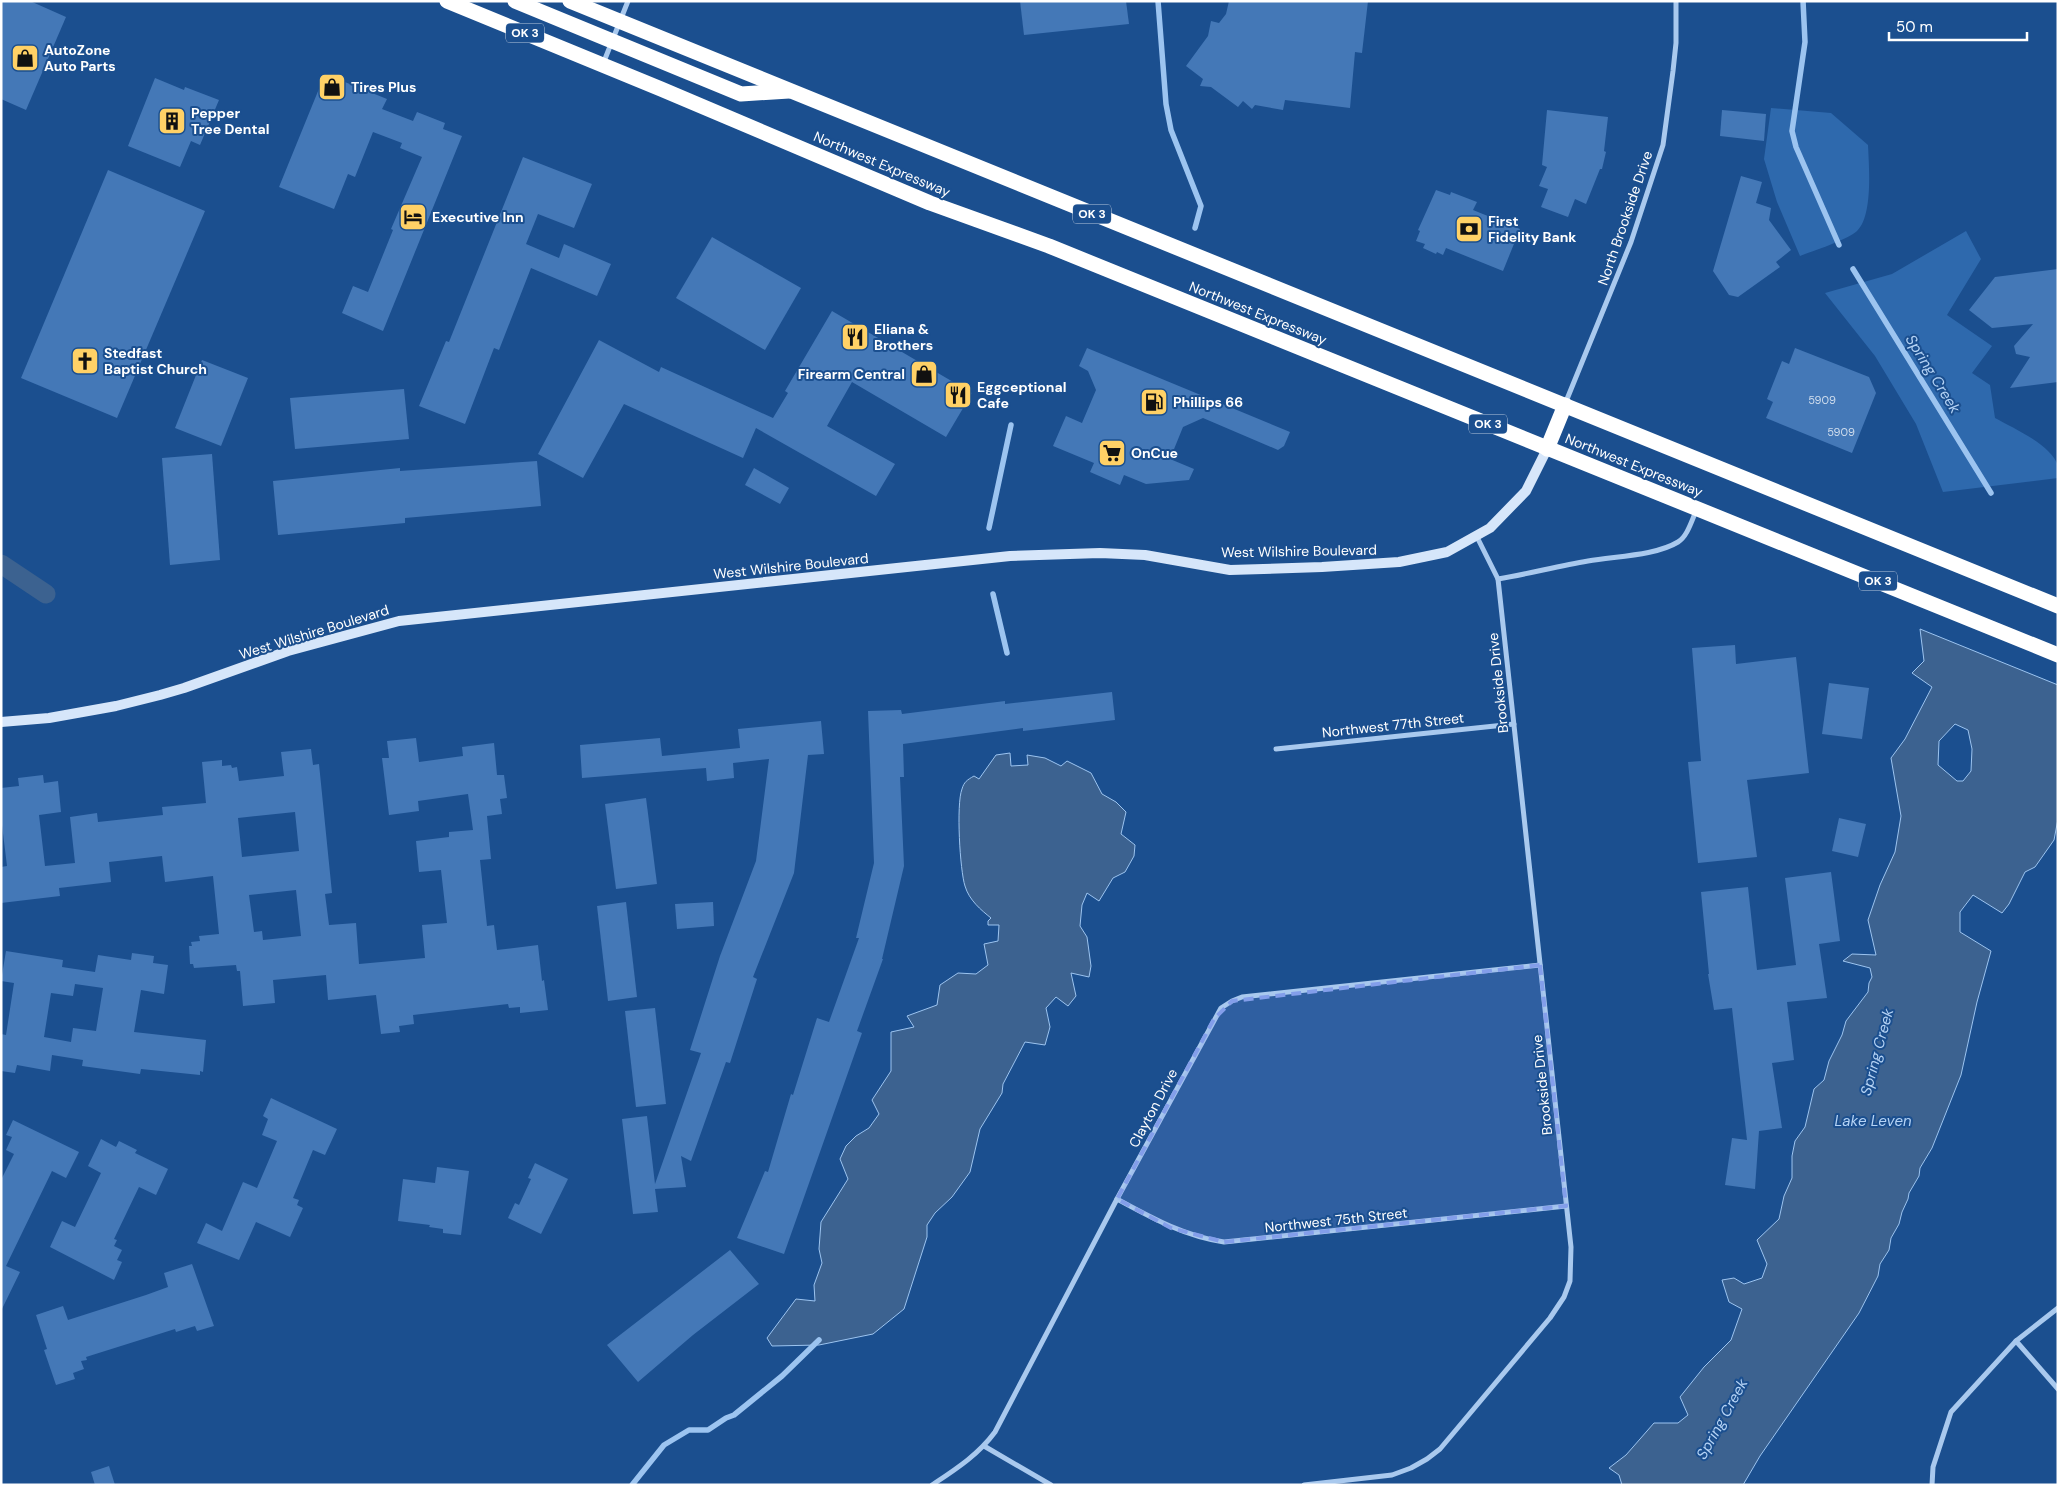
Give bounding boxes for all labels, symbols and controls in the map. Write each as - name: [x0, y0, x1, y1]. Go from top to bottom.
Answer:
- scale bar: [1889, 10, 2026, 42]
- text: 50 m: [1896, 17, 1933, 37]
- road number: OK 3: [506, 23, 544, 42]
- place label: AutoZone Auto Parts: [44, 41, 116, 75]
- shop icon: AutoZone Auto Parts: [10, 43, 40, 73]
- shop icon: Tires Plus: [317, 72, 347, 102]
- place label: Tires Plus: [351, 78, 416, 96]
- place label: Pepper Tree Dental: [191, 104, 269, 138]
- building icon: Pepper Tree Dental: [157, 106, 187, 136]
- street label: Northwest Expressway: [811, 127, 953, 201]
- street label: North Brookside Drive: [1594, 148, 1656, 288]
- hotel icon: Executive Inn: [398, 202, 428, 232]
- road number: OK 3: [1073, 204, 1111, 223]
- place label: Executive Inn: [432, 208, 524, 226]
- place label: First Fidelity Bank: [1488, 212, 1576, 246]
- bank icon: First Fidelity Bank: [1454, 214, 1484, 244]
- street label: Northwest Expressway: [1187, 277, 1330, 349]
- place label: Eliana & Brothers: [874, 320, 933, 354]
- restaurant icon: Eliana & Brothers: [840, 322, 870, 352]
- water label: Spring Creek: [1901, 331, 1965, 417]
- place label: Stedfast Baptist Church: [104, 344, 207, 378]
- church icon: Stedfast Baptist Church: [70, 346, 100, 376]
- shop icon: Firearm Central: [909, 359, 939, 389]
- place label: Firearm Central: [798, 365, 905, 383]
- place label: Eggceptional Cafe: [977, 378, 1066, 412]
- restaurant icon: Eggceptional Cafe: [943, 380, 973, 410]
- fuel station icon: Phillips 66: [1139, 387, 1169, 417]
- place label: Phillips 66: [1173, 393, 1243, 411]
- house number: 5909: [1808, 393, 1836, 407]
- road number: OK 3: [1469, 414, 1507, 434]
- house number: 5909: [1827, 425, 1855, 439]
- street label: Northwest Expressway: [1563, 429, 1706, 501]
- supermarket icon: OnCue: [1097, 438, 1127, 468]
- place label: OnCue: [1131, 444, 1178, 462]
- street label: West Wilshire Boulevard: [1221, 541, 1377, 561]
- street label: West Wilshire Boulevard: [713, 549, 869, 583]
- road number: OK 3: [1859, 572, 1897, 590]
- street label: West Wilshire Boulevard: [237, 601, 391, 663]
- street label: Brookside Drive: [1484, 632, 1512, 734]
- street label: Northwest 77th Street: [1321, 709, 1465, 741]
- water label: Spring Creek: [1856, 1006, 1898, 1098]
- street label: Brookside Drive: [1528, 1034, 1556, 1136]
- street label: Clayton Drive: [1125, 1065, 1181, 1151]
- water label: Lake Leven: [1834, 1111, 1912, 1131]
- street label: Northwest 75th Street: [1264, 1204, 1408, 1236]
- water label: Spring Creek: [1692, 1375, 1753, 1463]

